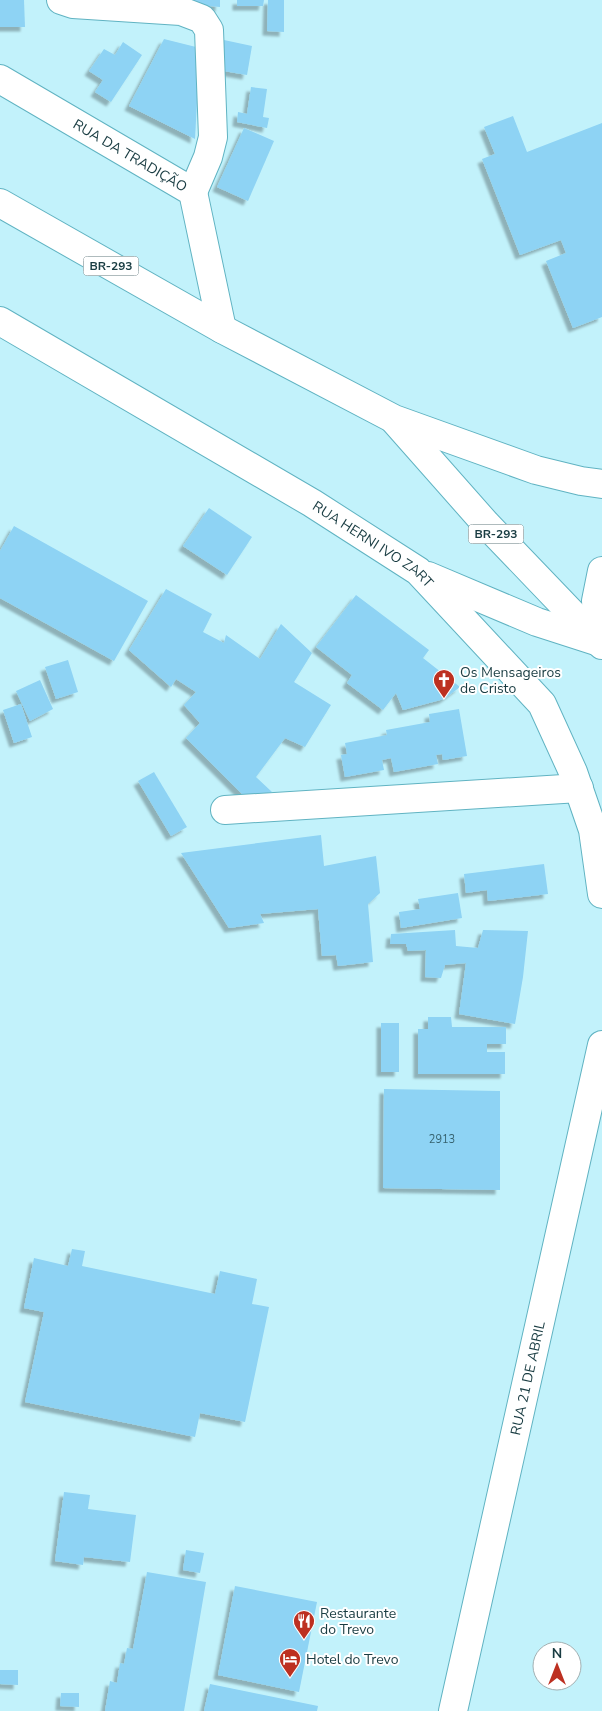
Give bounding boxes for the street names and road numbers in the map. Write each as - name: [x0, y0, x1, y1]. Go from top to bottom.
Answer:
- street label: RUA DA TRADIÇÃO: [69, 115, 191, 197]
- road number: BR-293: [84, 256, 138, 276]
- street label: RUA HERNI IVO ZART: [309, 497, 438, 592]
- road number: BR-293: [468, 524, 524, 544]
- street label: RUA 21 DE ABRIL: [506, 1319, 550, 1437]

